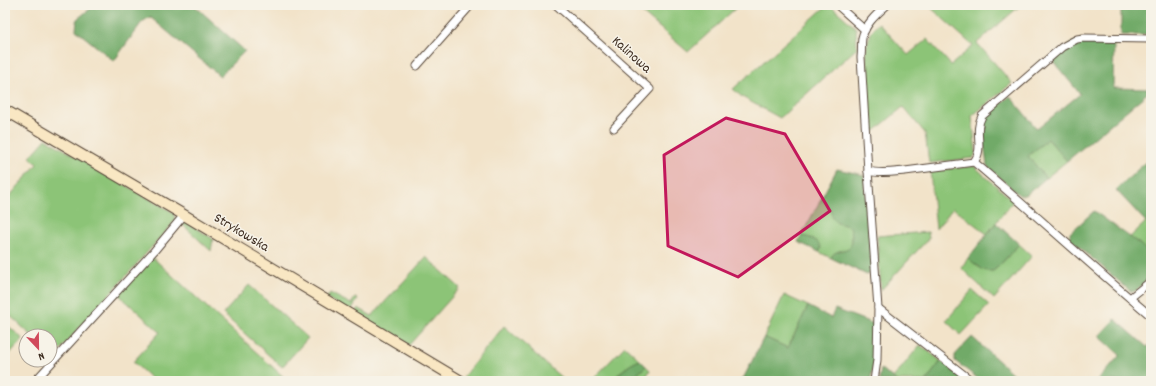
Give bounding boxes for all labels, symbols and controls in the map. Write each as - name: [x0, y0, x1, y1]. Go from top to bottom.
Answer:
- street label: Kalinowa: [607, 32, 656, 79]
- street label: Strykowska: [210, 209, 273, 258]
- north arrow: [18, 328, 58, 368]
- text: N: [35, 347, 47, 364]

